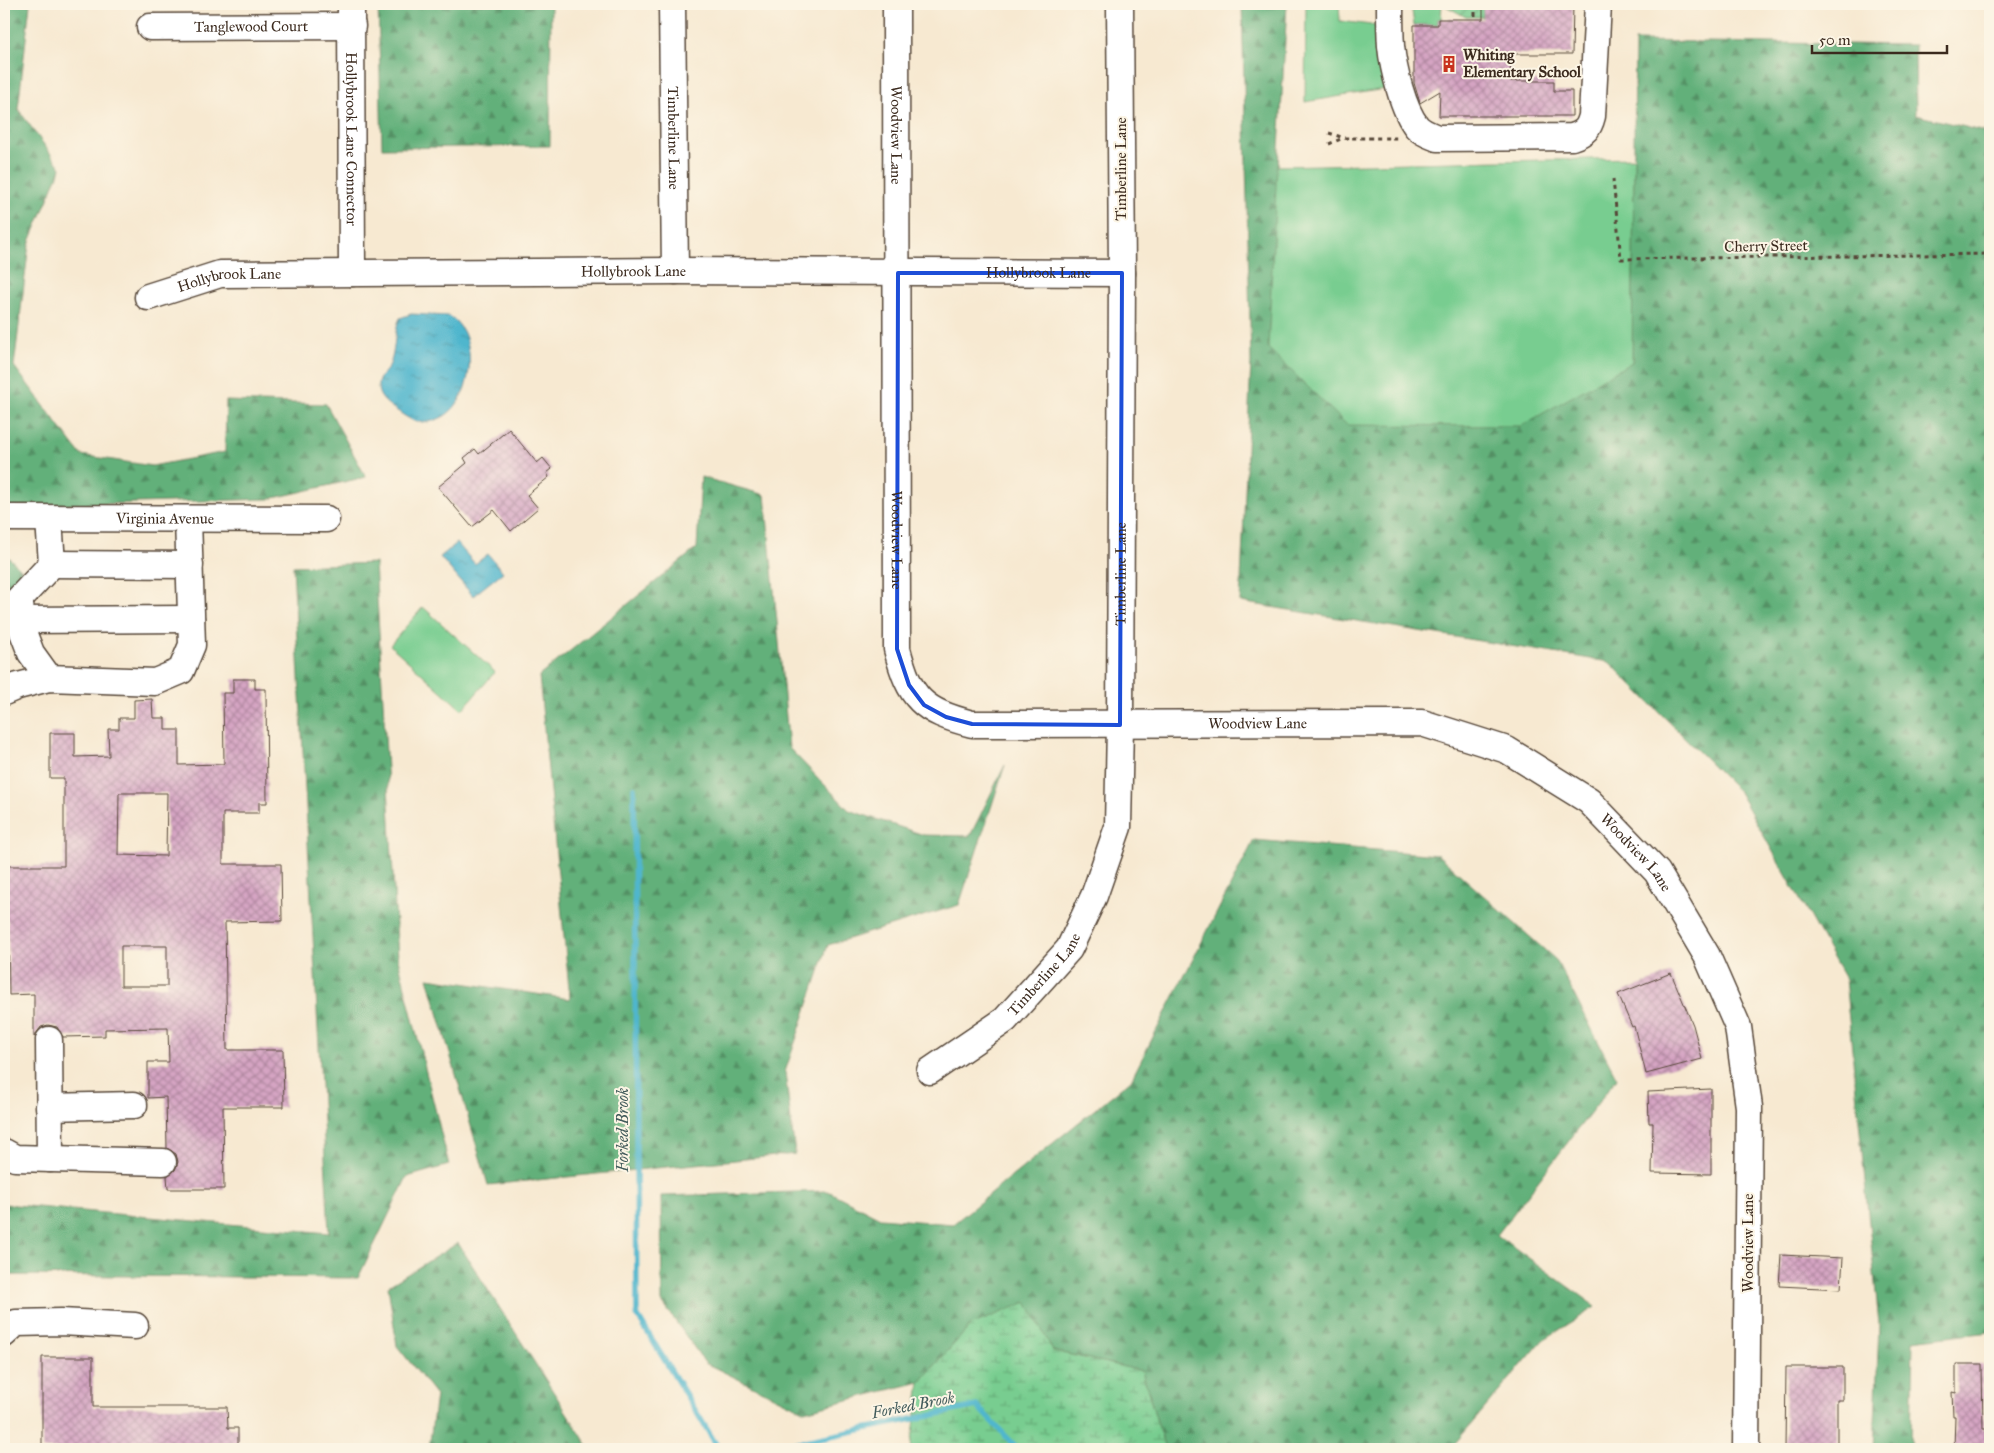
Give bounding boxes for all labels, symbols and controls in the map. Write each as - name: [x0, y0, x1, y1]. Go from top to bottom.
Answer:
- street label: Tanglewood Court: [194, 17, 309, 36]
- scale bar: [1812, 22, 1946, 54]
- text: 50 m: [1819, 31, 1851, 49]
- place label: Whiting Elementary School: [1463, 46, 1582, 82]
- street label: Hollybrook Lane Connector: [342, 52, 361, 226]
- building icon: Whiting Elementary School: [1439, 54, 1459, 74]
- street label: Timberline Lane: [664, 86, 683, 190]
- street label: Woodview Lane: [887, 86, 905, 184]
- street label: Timberline Lane: [1112, 117, 1130, 221]
- street label: Cherry Street: [1724, 236, 1809, 256]
- street label: Hollybrook Lane: [581, 262, 686, 281]
- street label: Hollybrook Lane: [986, 263, 1091, 282]
- street label: Hollybrook Lane: [175, 265, 281, 296]
- street label: Woodview Lane: [888, 491, 906, 589]
- street label: Virginia Avenue: [115, 509, 214, 528]
- street label: Timberline Lane: [1111, 522, 1130, 626]
- street label: Woodview Lane: [1208, 714, 1307, 732]
- street label: Woodview Lane: [1597, 810, 1675, 895]
- street label: Timberline Lane: [1004, 930, 1084, 1020]
- water label: Forked Brook: [613, 1088, 632, 1173]
- street label: Woodview Lane: [1739, 1194, 1757, 1292]
- water label: Forked Brook: [869, 1388, 956, 1423]

